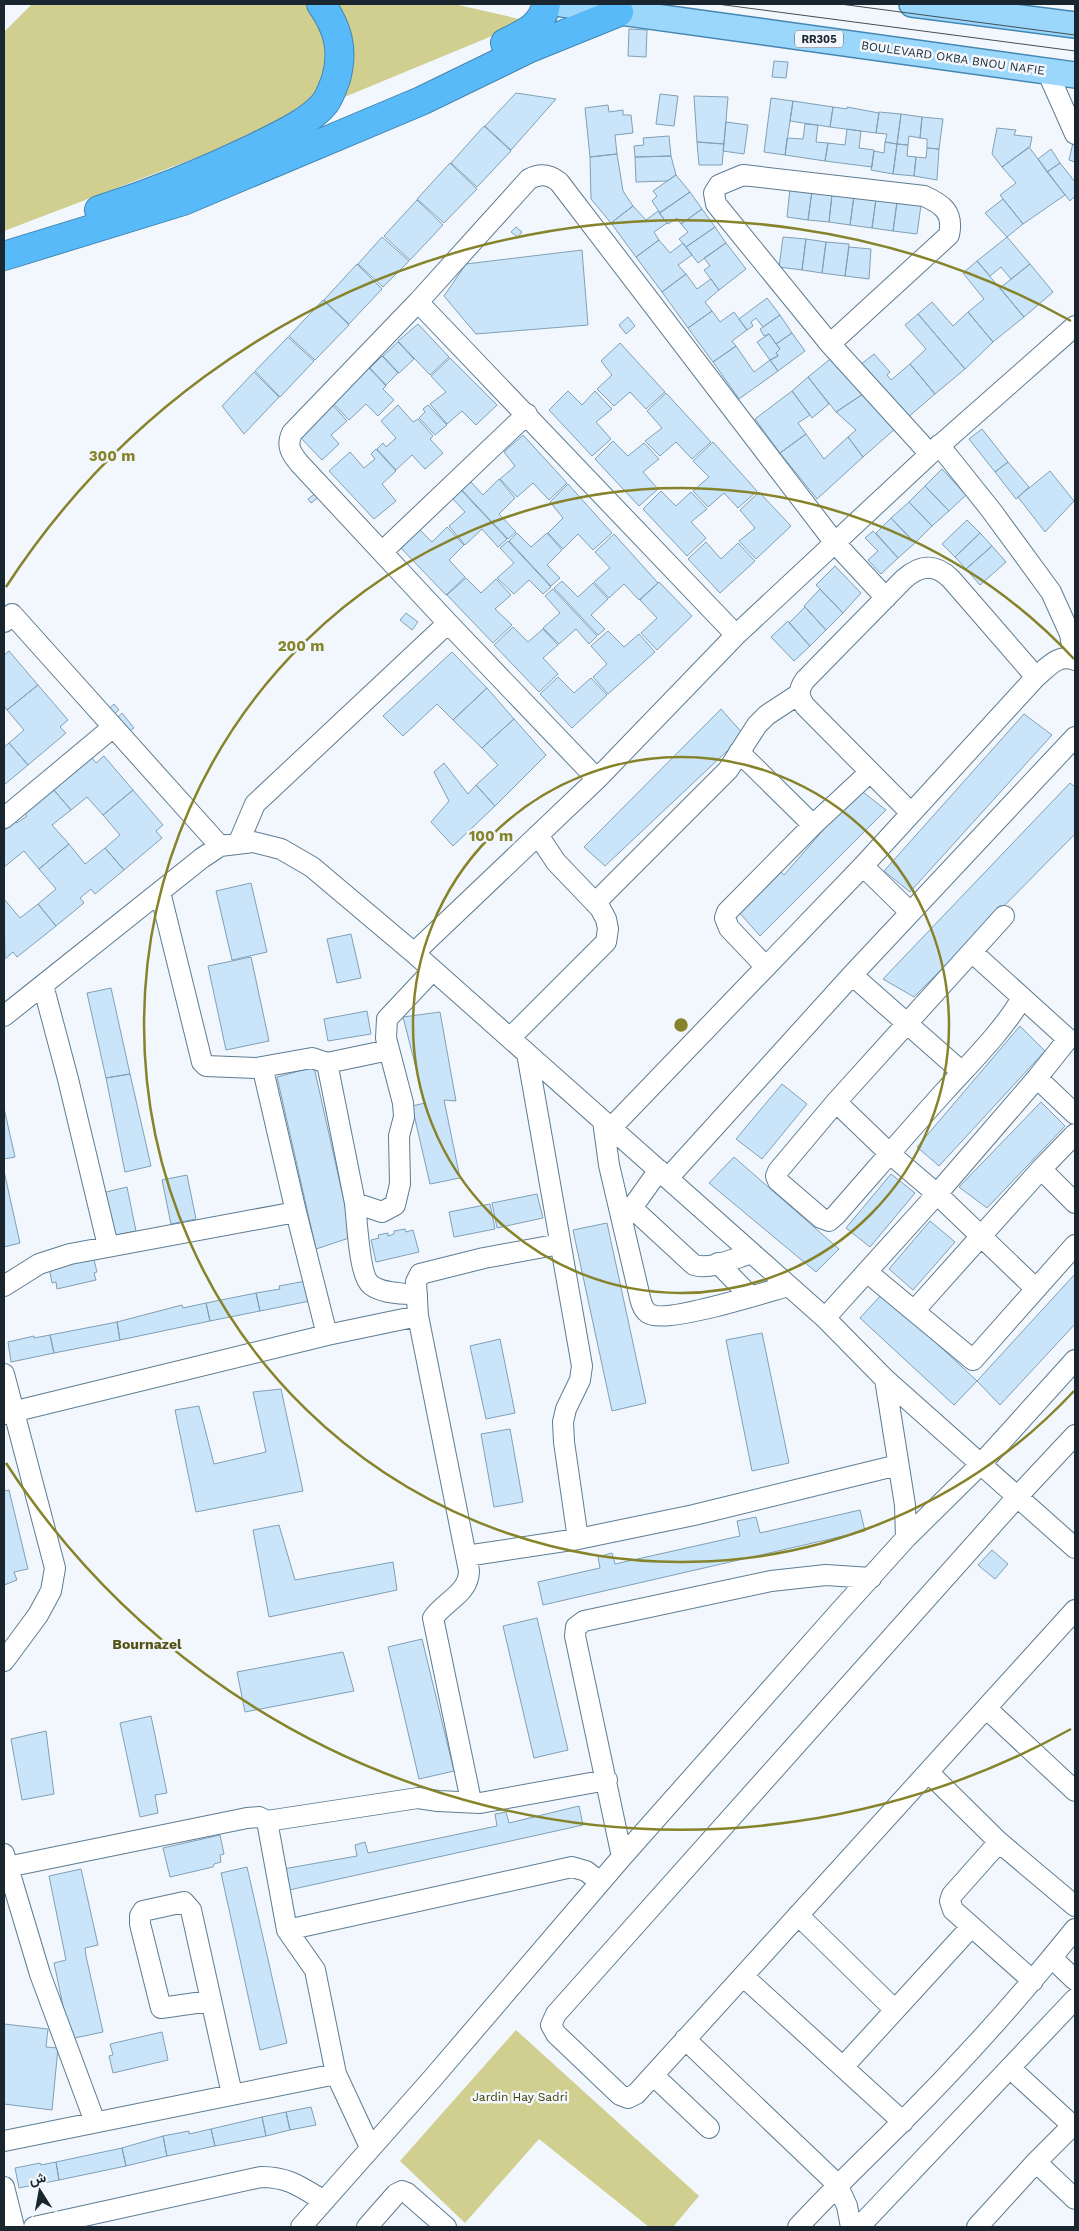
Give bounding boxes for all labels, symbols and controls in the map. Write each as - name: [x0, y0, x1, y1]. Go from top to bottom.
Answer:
- road number: RR305: [795, 30, 843, 48]
- street label: BOULEVARD OKBA BNOU NAFIE: [860, 38, 1046, 78]
- text: 300 m: [89, 447, 135, 465]
- text: 200 m: [278, 637, 324, 655]
- text: 100 m: [469, 827, 513, 845]
- centre of rings: [672, 1016, 690, 1034]
- district label: Bournazel: [112, 1636, 182, 1652]
- park label: Jardin Hay Sadri: [472, 2090, 568, 2104]
- north arrow: [15, 2166, 65, 2216]
- text: ش: [28, 2169, 48, 2189]

